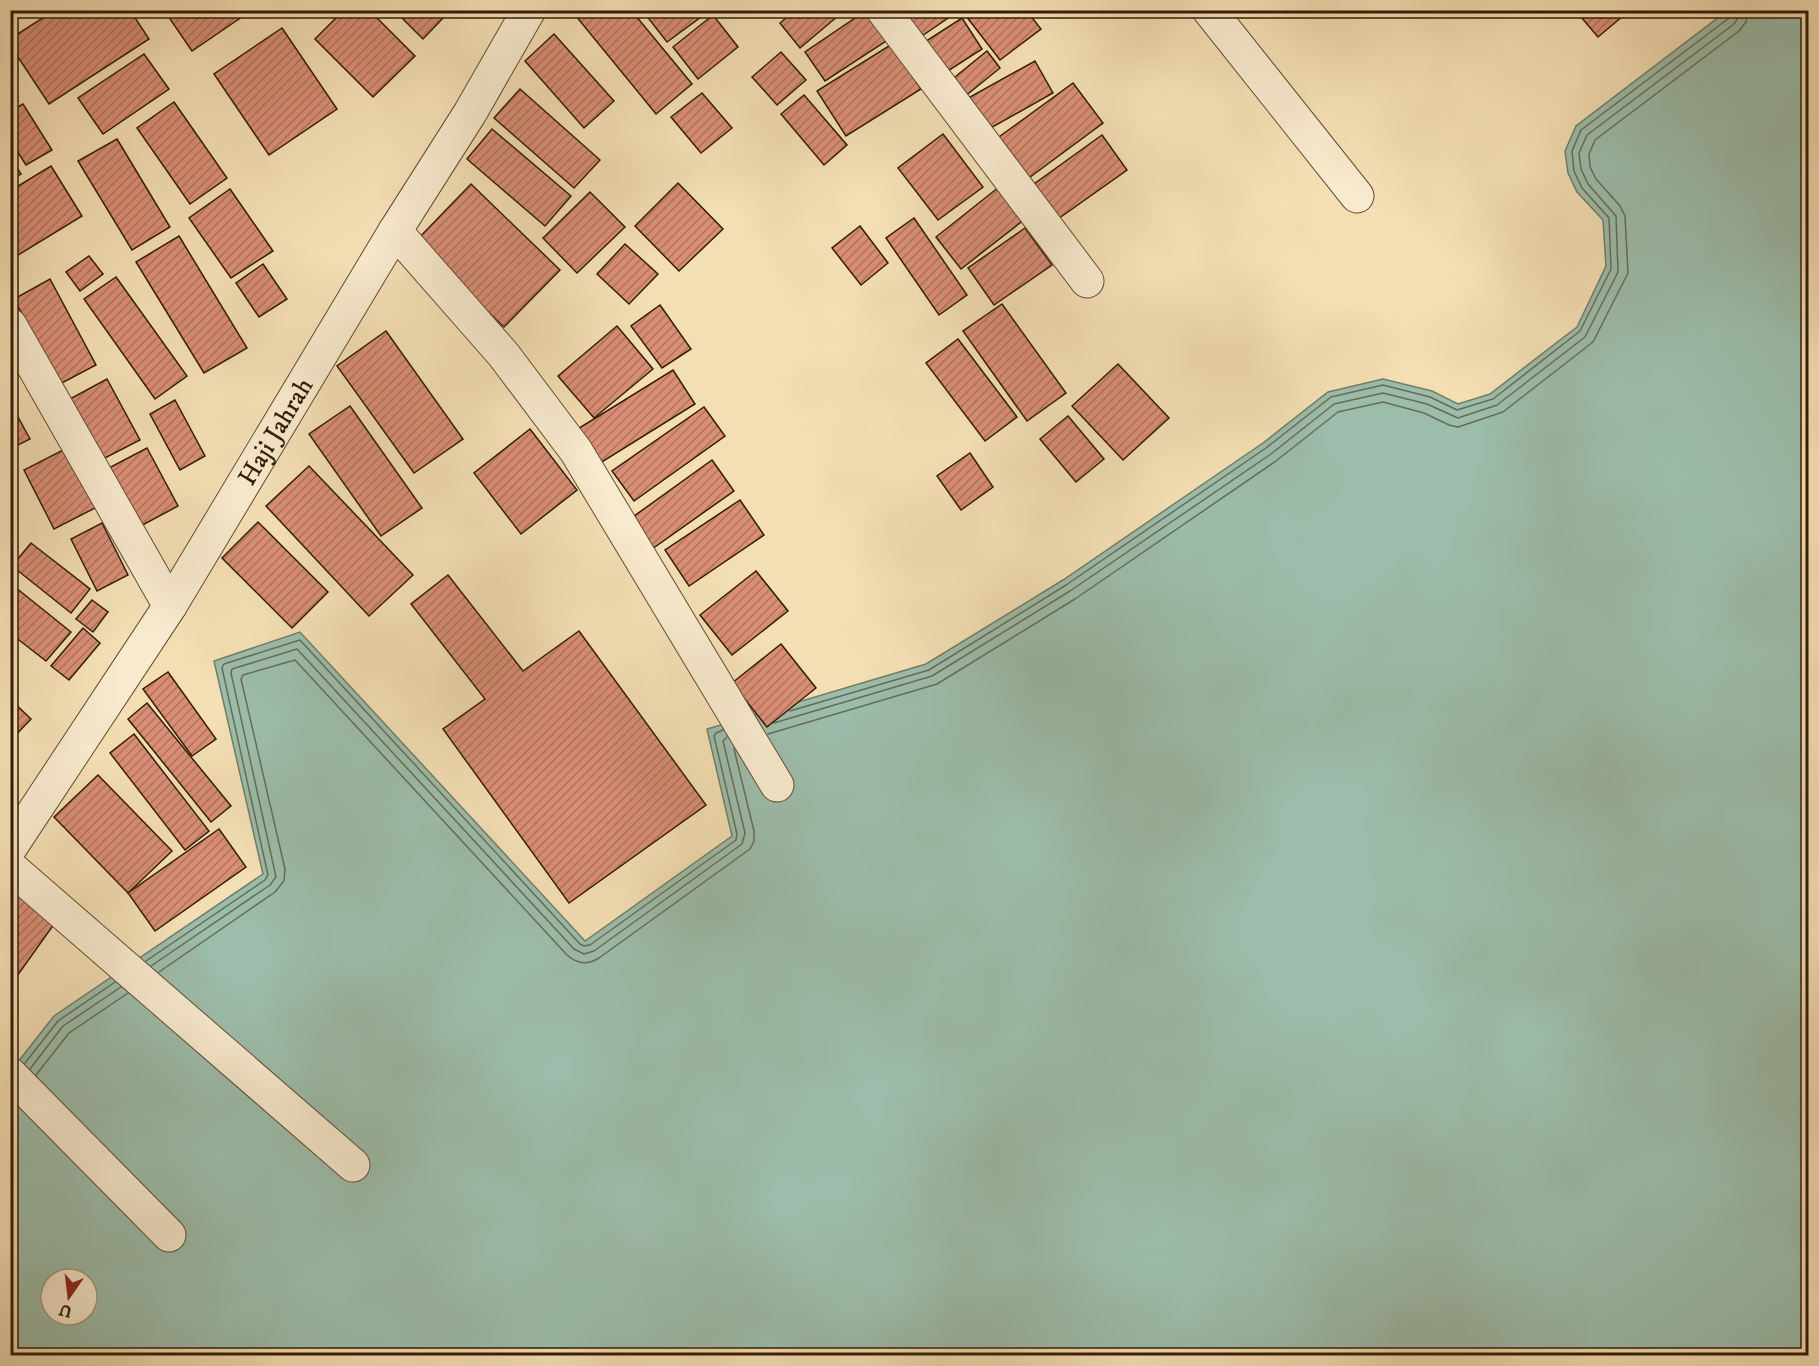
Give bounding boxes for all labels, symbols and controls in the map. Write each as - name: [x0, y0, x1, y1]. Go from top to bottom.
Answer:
- street label: Haji Jahrah: [231, 372, 321, 492]
- north arrow: [39, 1267, 99, 1327]
- text: U: [57, 1299, 74, 1322]

